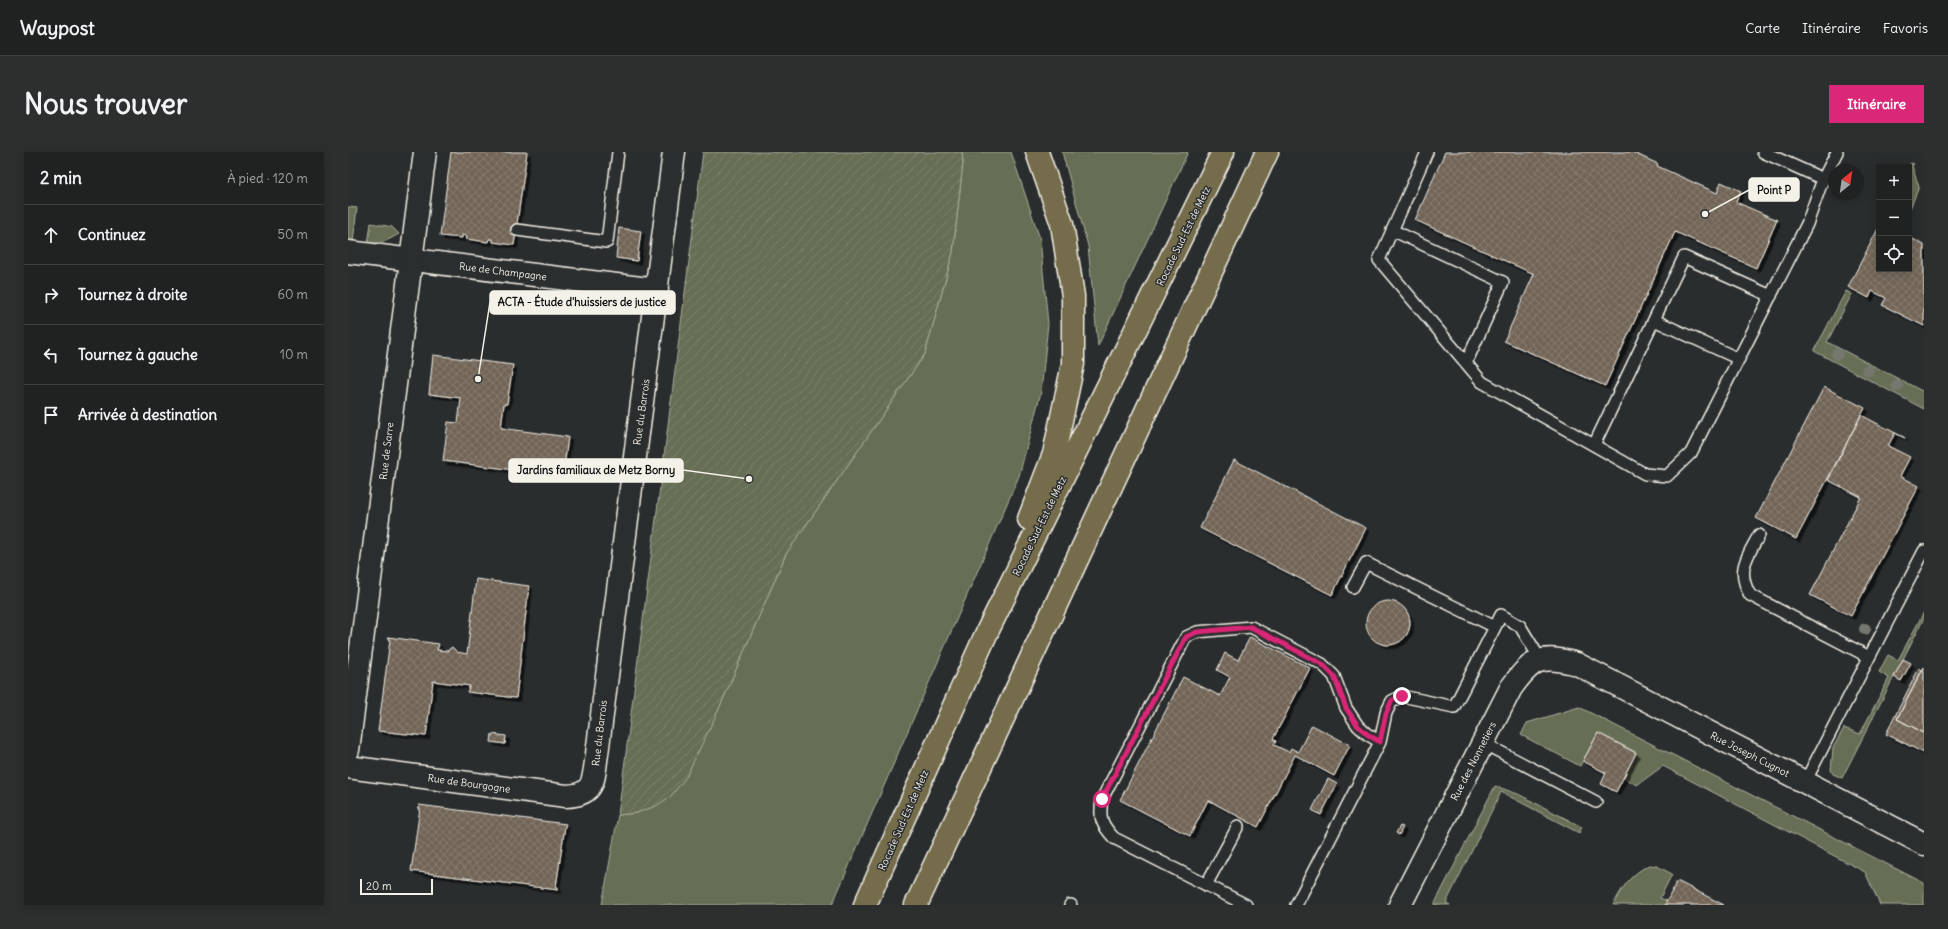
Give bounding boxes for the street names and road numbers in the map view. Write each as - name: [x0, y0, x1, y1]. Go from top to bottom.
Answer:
- street label: Rocade Sud-Est de Metz: [1154, 184, 1213, 288]
- street label: Rue de Champagne: [458, 260, 548, 283]
- street label: Rue du Barrois: [630, 378, 653, 446]
- street label: Rue de Sarre: [377, 421, 396, 481]
- street label: Rocade Sud-Est de Metz: [1010, 474, 1069, 578]
- street label: Rue du Barrois: [589, 699, 610, 767]
- street label: Rue des Nonnetiers: [1448, 719, 1499, 803]
- street label: Rue Joseph Cugnot: [1708, 729, 1792, 780]
- street label: Rocade Sud-Est de Metz: [875, 768, 932, 873]
- street label: Rue de Bourgogne: [427, 771, 511, 796]

